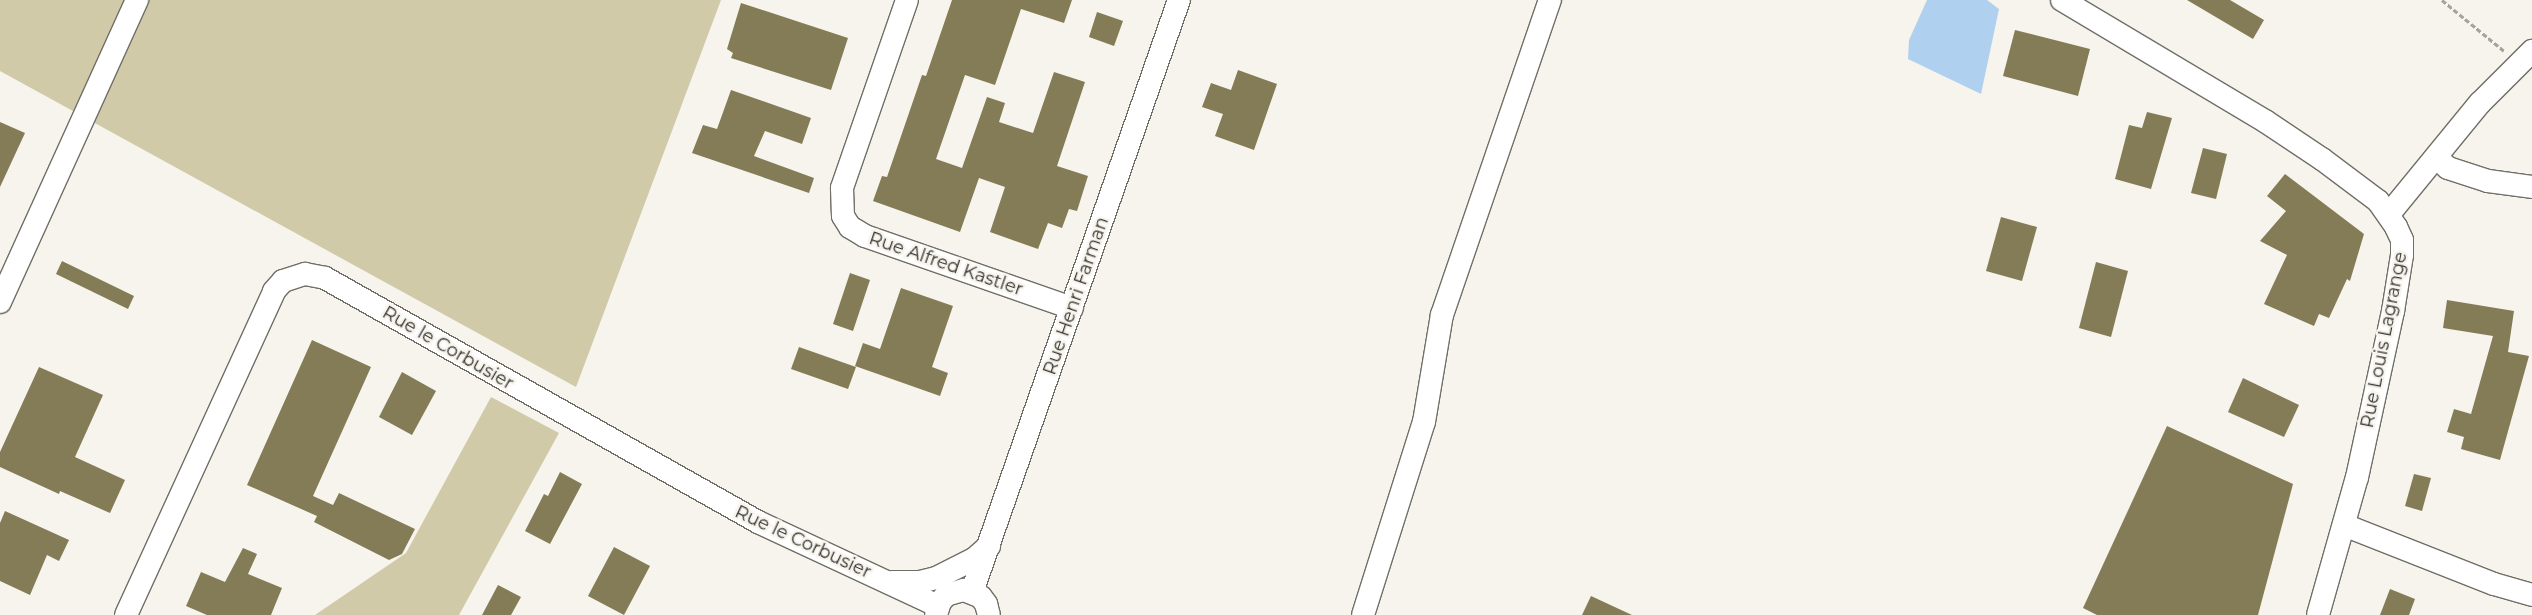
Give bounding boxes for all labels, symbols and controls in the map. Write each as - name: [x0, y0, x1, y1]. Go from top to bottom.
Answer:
- street label: Rue Henri Farman: [1039, 214, 1113, 378]
- street label: Rue Alfred Kastler: [866, 227, 1026, 301]
- street label: Rue Louis Lagrange: [2356, 250, 2412, 430]
- street label: Rue le Corbusier: [379, 302, 517, 394]
- street label: Rue le Corbusier: [731, 501, 875, 583]

